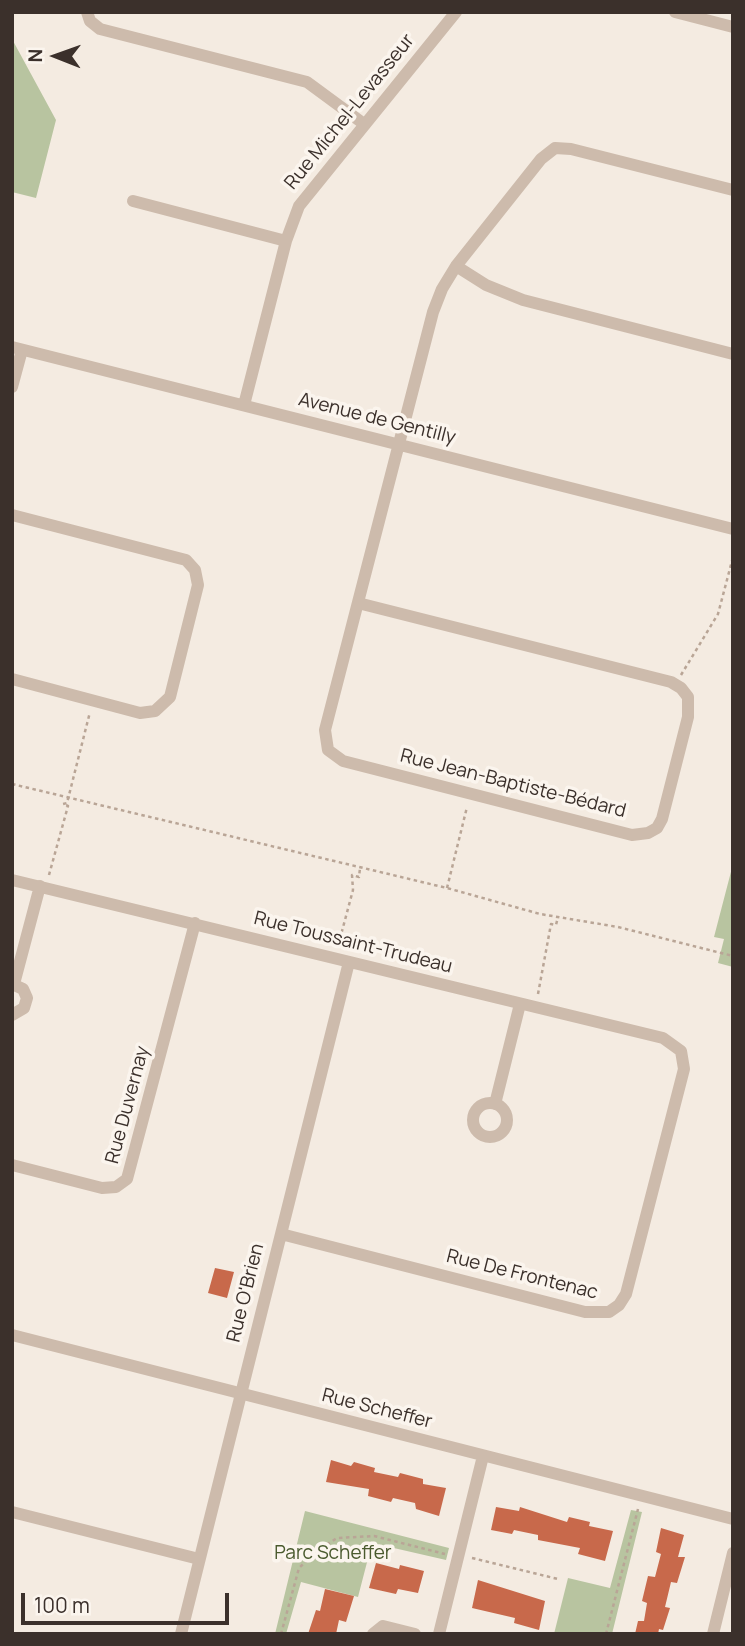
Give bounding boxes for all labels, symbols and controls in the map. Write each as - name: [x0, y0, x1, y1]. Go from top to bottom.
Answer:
- north arrow: [21, 21, 91, 91]
- street label: Rue Michel-Levasseur: [280, 30, 420, 194]
- text: N: [22, 49, 48, 63]
- street label: Avenue de Gentilly: [296, 388, 458, 450]
- street label: Rue Jean-Baptiste-Bédard: [398, 745, 628, 823]
- street label: Rue Toussaint-Trudeau: [252, 907, 454, 979]
- street label: Rue Duvernay: [101, 1044, 155, 1166]
- street label: Rue O'Brien: [223, 1241, 269, 1345]
- street label: Rue De Frontenac: [444, 1245, 600, 1305]
- street label: Rue Scheffer: [319, 1384, 435, 1434]
- park label: Parc Scheffer: [274, 1543, 392, 1565]
- scale bar: [24, 1580, 233, 1624]
- text: 100 m: [34, 1591, 90, 1619]

